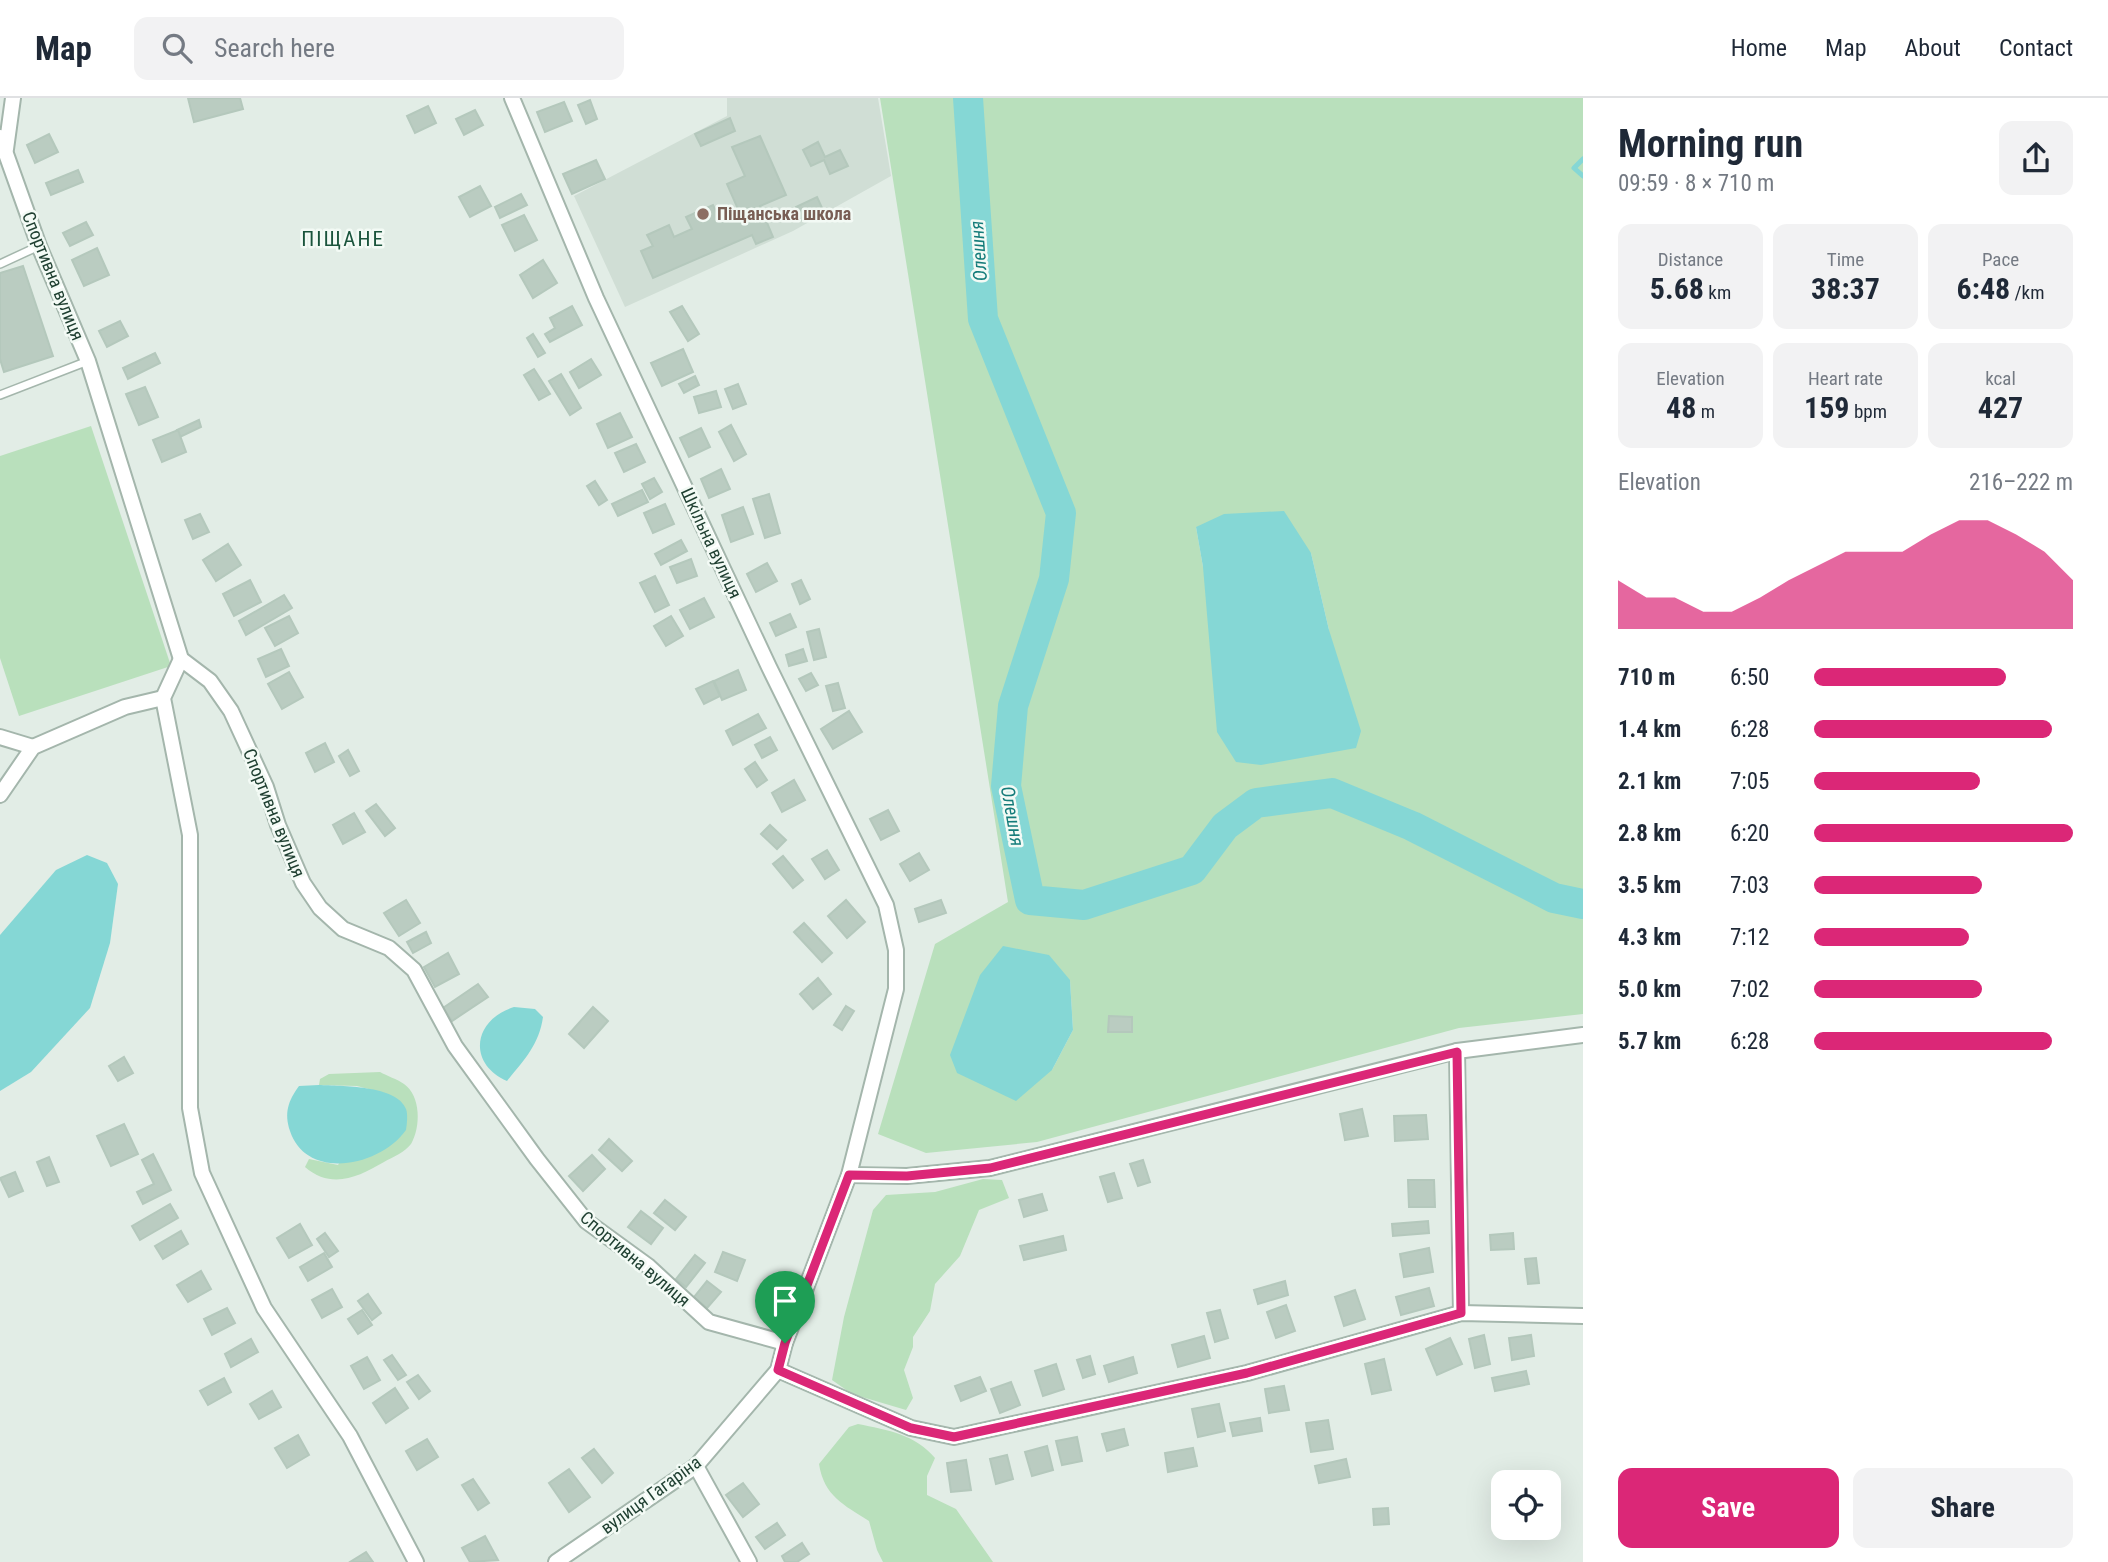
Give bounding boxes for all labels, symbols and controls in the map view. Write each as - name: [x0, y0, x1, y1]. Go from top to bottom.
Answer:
- search box: [134, 17, 624, 80]
- text: Map: [35, 29, 92, 68]
- icon: search: [158, 29, 196, 67]
- text: Search here: [214, 33, 335, 63]
- text: Home: [1731, 34, 1787, 62]
- text: Map: [1825, 34, 1867, 62]
- text: About: [1905, 34, 1961, 62]
- text: Contact: [1999, 34, 2073, 62]
- button: share: [1999, 121, 2073, 195]
- text: Morning run: [1618, 122, 1803, 166]
- text: 09:59 · 8 × 710 m: [1618, 170, 1774, 197]
- place label: Піщанська школа: [717, 203, 851, 224]
- marker: Піщанська школа: [695, 206, 711, 222]
- street label: Спортивна вулиця: [18, 208, 89, 343]
- water label: Олешня: [965, 220, 992, 282]
- district label: ПІЩАНЕ: [301, 227, 385, 251]
- text: Distance: [1658, 248, 1723, 271]
- text: Time: [1827, 248, 1864, 271]
- text: Pace: [1982, 248, 2019, 271]
- text: 5.68: [1650, 271, 1704, 306]
- text: 38:37: [1811, 271, 1880, 306]
- text: 6:48: [1957, 271, 2010, 306]
- text: km: [1704, 281, 1731, 304]
- text: /km: [2010, 281, 2044, 304]
- text: Elevation: [1656, 367, 1725, 390]
- text: Heart rate: [1808, 367, 1883, 390]
- text: kcal: [1985, 367, 2016, 390]
- text: 48: [1666, 390, 1696, 425]
- text: 159: [1804, 390, 1850, 425]
- text: 427: [1978, 390, 2023, 425]
- text: m: [1696, 400, 1715, 423]
- text: bpm: [1850, 400, 1887, 423]
- text: Elevation: [1618, 469, 1701, 496]
- text: 216–222 m: [1969, 469, 2073, 496]
- street label: Шкільна вулиця: [677, 484, 746, 602]
- text: 710 m: [1618, 664, 1675, 691]
- text: 6:50: [1730, 664, 1769, 691]
- text: 1.4 km: [1618, 716, 1681, 743]
- text: 6:28: [1730, 716, 1769, 743]
- street label: Спортивна вулиця: [239, 745, 310, 880]
- text: 2.1 km: [1618, 768, 1681, 795]
- text: 7:05: [1730, 768, 1769, 795]
- water label: Олешня: [996, 784, 1029, 848]
- text: 2.8 km: [1618, 820, 1681, 847]
- text: 6:20: [1730, 820, 1769, 847]
- text: 3.5 km: [1618, 872, 1681, 899]
- text: 7:03: [1730, 872, 1769, 899]
- text: 4.3 km: [1618, 924, 1681, 951]
- text: 7:12: [1730, 924, 1769, 951]
- text: 5.0 km: [1618, 976, 1681, 1003]
- text: 7:02: [1730, 976, 1769, 1003]
- text: 5.7 km: [1618, 1028, 1681, 1055]
- text: 6:28: [1730, 1028, 1769, 1055]
- street label: Спортивна вулиця: [576, 1207, 695, 1311]
- pin: [755, 1271, 815, 1343]
- icon: arrive: [766, 1282, 804, 1320]
- street label: вулиця Гагаріна: [597, 1451, 705, 1538]
- button: Save: [1618, 1468, 1839, 1548]
- button: Share: [1853, 1468, 2073, 1548]
- map controls: [1491, 1470, 1561, 1540]
- button: locate: [1491, 1470, 1561, 1540]

